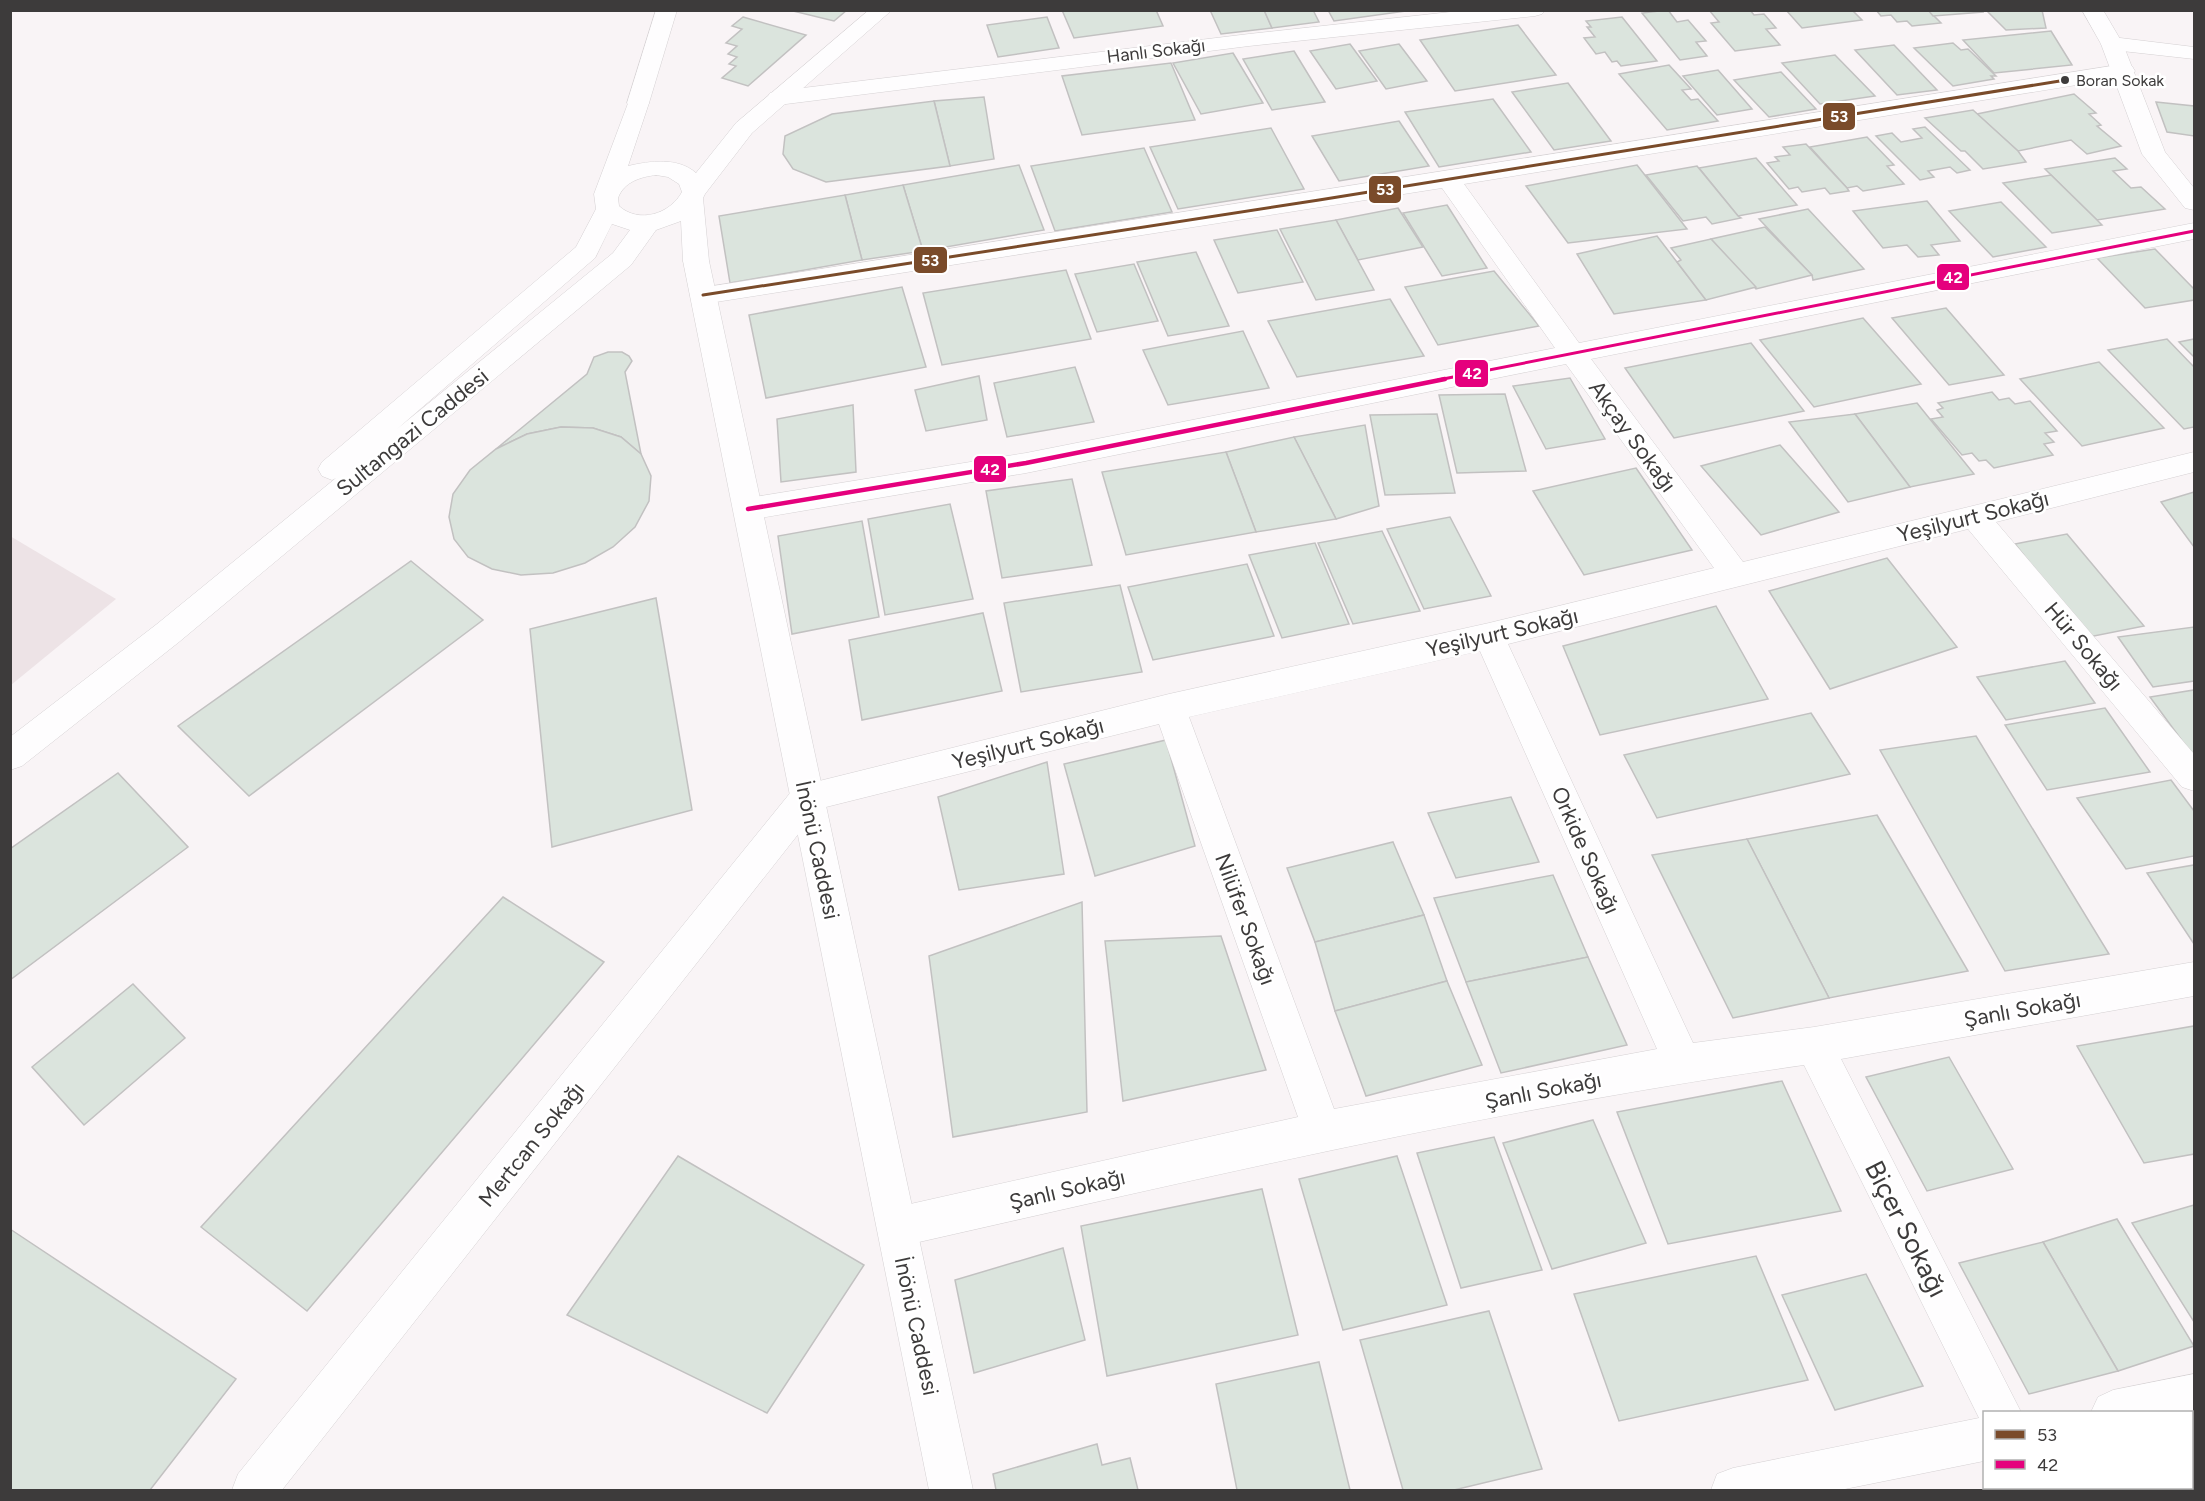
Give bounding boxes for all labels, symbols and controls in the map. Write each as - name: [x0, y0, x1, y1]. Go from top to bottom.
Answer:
- street label: Hanlı Sokağı: [1105, 34, 1207, 68]
- place label: Boran Sokak: [2076, 71, 2164, 90]
- marker: Boran Sokak: [2059, 74, 2071, 86]
- line badge: 53: [1822, 102, 1856, 131]
- text: 53: [1830, 107, 1848, 126]
- line badge: 53: [1368, 175, 1402, 204]
- text: 53: [1376, 180, 1394, 199]
- line badge: 53: [913, 246, 948, 274]
- text: 53: [921, 251, 939, 270]
- line badge: 42: [1936, 263, 1970, 291]
- text: 42: [1943, 268, 1963, 287]
- line badge: 42: [1454, 359, 1489, 388]
- street label: Sultangazi Caddesi: [331, 363, 494, 502]
- text: 42: [1462, 364, 1482, 383]
- street label: Akçay Sokağı: [1583, 375, 1682, 497]
- line badge: 42: [973, 455, 1007, 483]
- text: 42: [980, 460, 1000, 479]
- street label: Yeşilyurt Sokağı: [1895, 485, 2052, 548]
- street label: Hür Sokağı: [2039, 596, 2129, 696]
- street label: Yeşilyurt Sokağı: [1423, 602, 1581, 663]
- street label: Yeşilyurt Sokağı: [950, 712, 1107, 775]
- street label: İnönü Caddesi: [790, 778, 845, 922]
- street label: Orkide Sokağı: [1545, 782, 1626, 918]
- street label: Nilüfer Sokağı: [1209, 850, 1282, 989]
- street label: Şanlı Sokağı: [1961, 986, 2083, 1033]
- street label: Şanlı Sokağı: [1482, 1066, 1604, 1115]
- street label: Mertcan Sokağı: [473, 1076, 590, 1212]
- street label: Biçer Sokağı: [1858, 1155, 1955, 1303]
- street label: Şanlı Sokağı: [1006, 1163, 1128, 1216]
- street label: İnönü Caddesi: [889, 1254, 944, 1398]
- legend: [1983, 1411, 2193, 1489]
- text: 53: [2037, 1424, 2057, 1446]
- text: 42: [2037, 1454, 2058, 1476]

